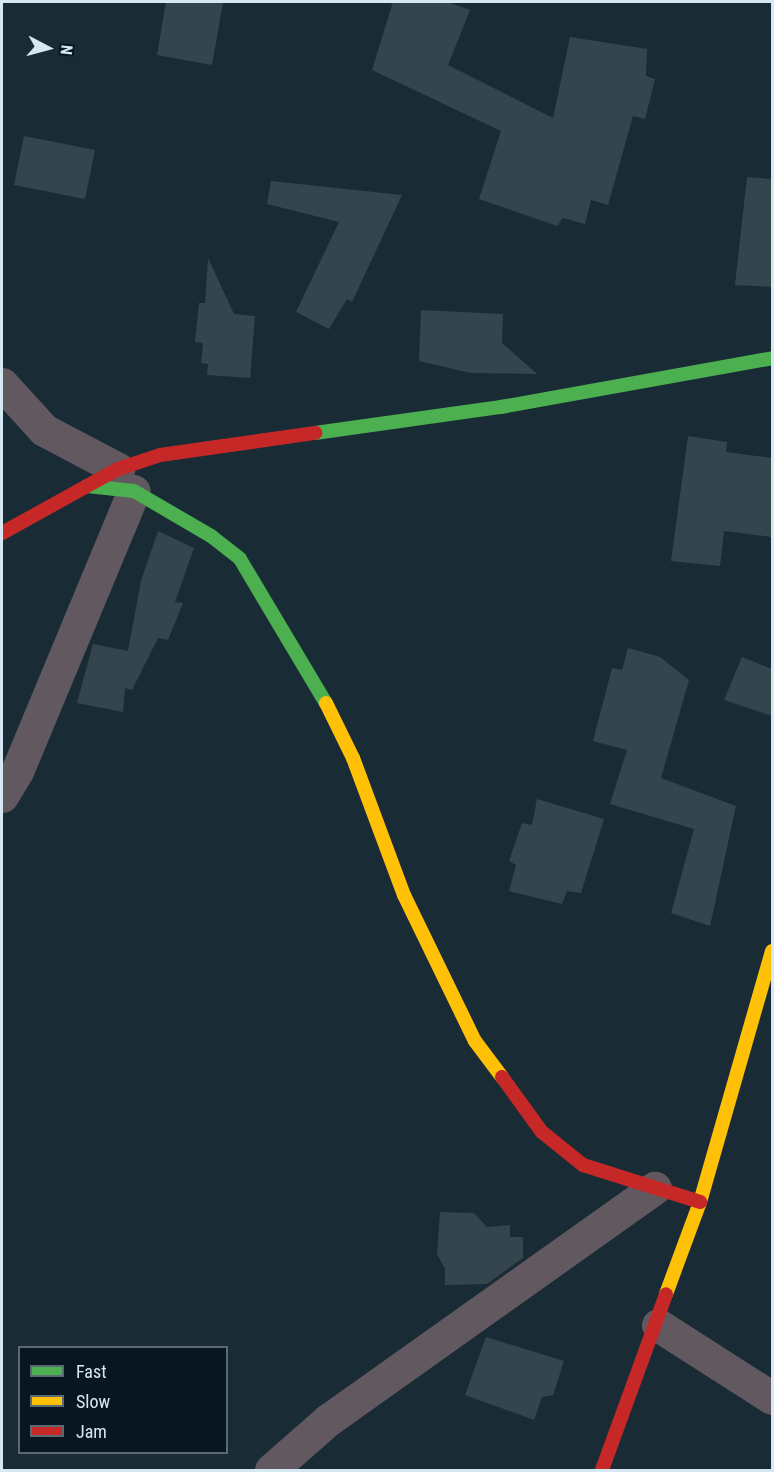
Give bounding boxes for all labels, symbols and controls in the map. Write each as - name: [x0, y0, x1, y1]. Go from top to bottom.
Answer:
- north arrow: [18, 18, 78, 78]
- text: N: [56, 44, 76, 56]
- legend: [18, 1346, 228, 1454]
- text: Fast: [76, 1361, 107, 1382]
- text: Slow: [76, 1391, 110, 1412]
- text: Jam: [76, 1421, 107, 1442]

